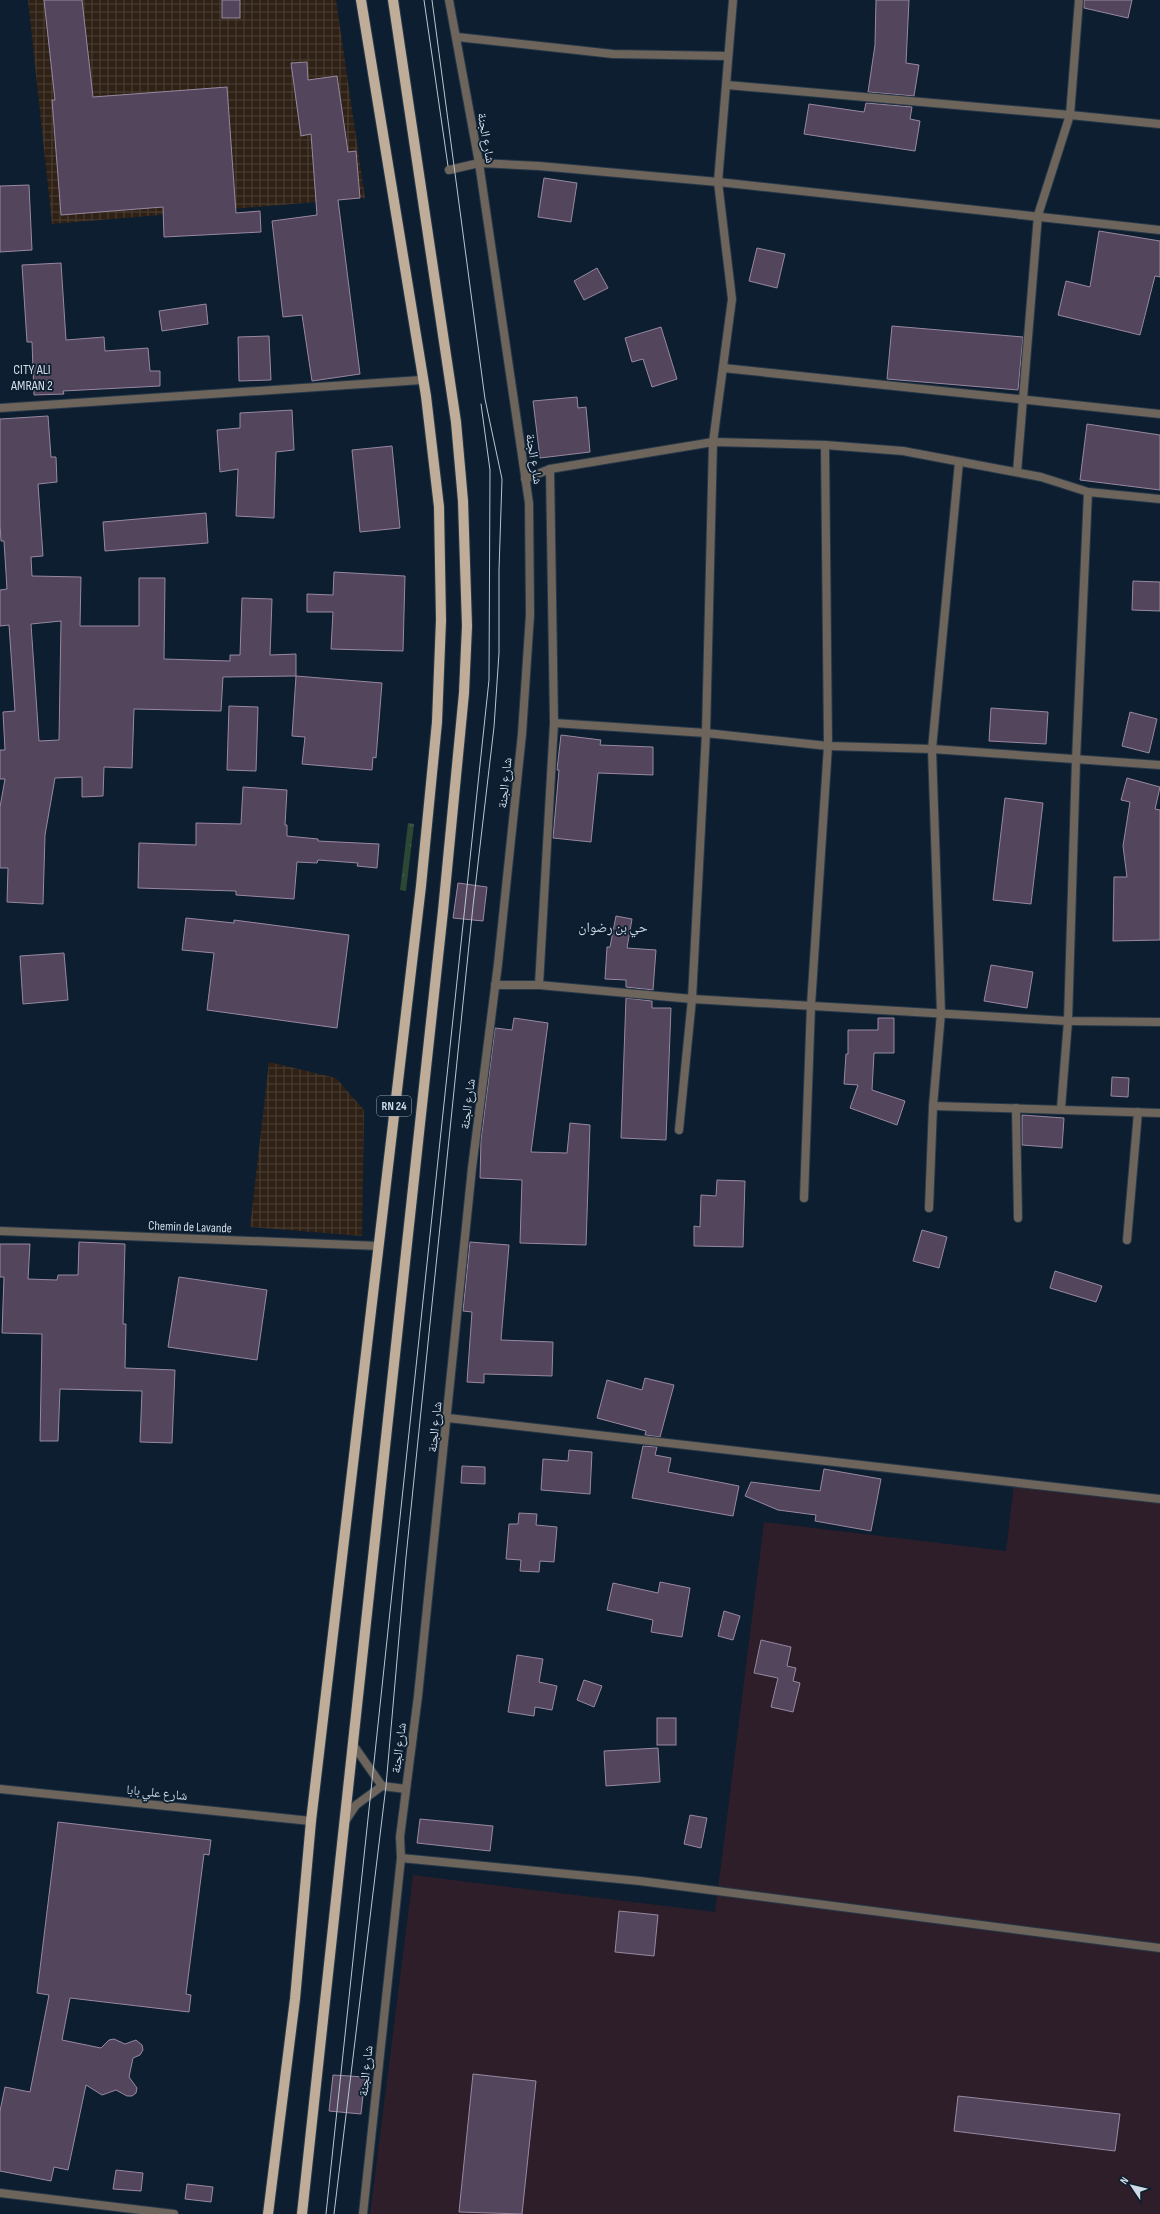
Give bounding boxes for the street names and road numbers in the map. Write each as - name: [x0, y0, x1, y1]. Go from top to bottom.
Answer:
- street label: شارع الجنة: [473, 112, 498, 165]
- street label: شارع الجنة: [521, 433, 546, 486]
- street label: شارع الجنة: [494, 757, 517, 809]
- street label: شارع الجنة: [457, 1078, 480, 1130]
- road number: RN 24: [377, 1096, 411, 1116]
- street label: Chemin de Lavande: [148, 1218, 232, 1236]
- street label: شارع الجنة: [424, 1401, 447, 1453]
- street label: شارع الجنة: [388, 1722, 411, 1774]
- street label: شارع علي بابا: [125, 1782, 188, 1806]
- street label: شارع الجنة: [355, 2045, 378, 2097]

